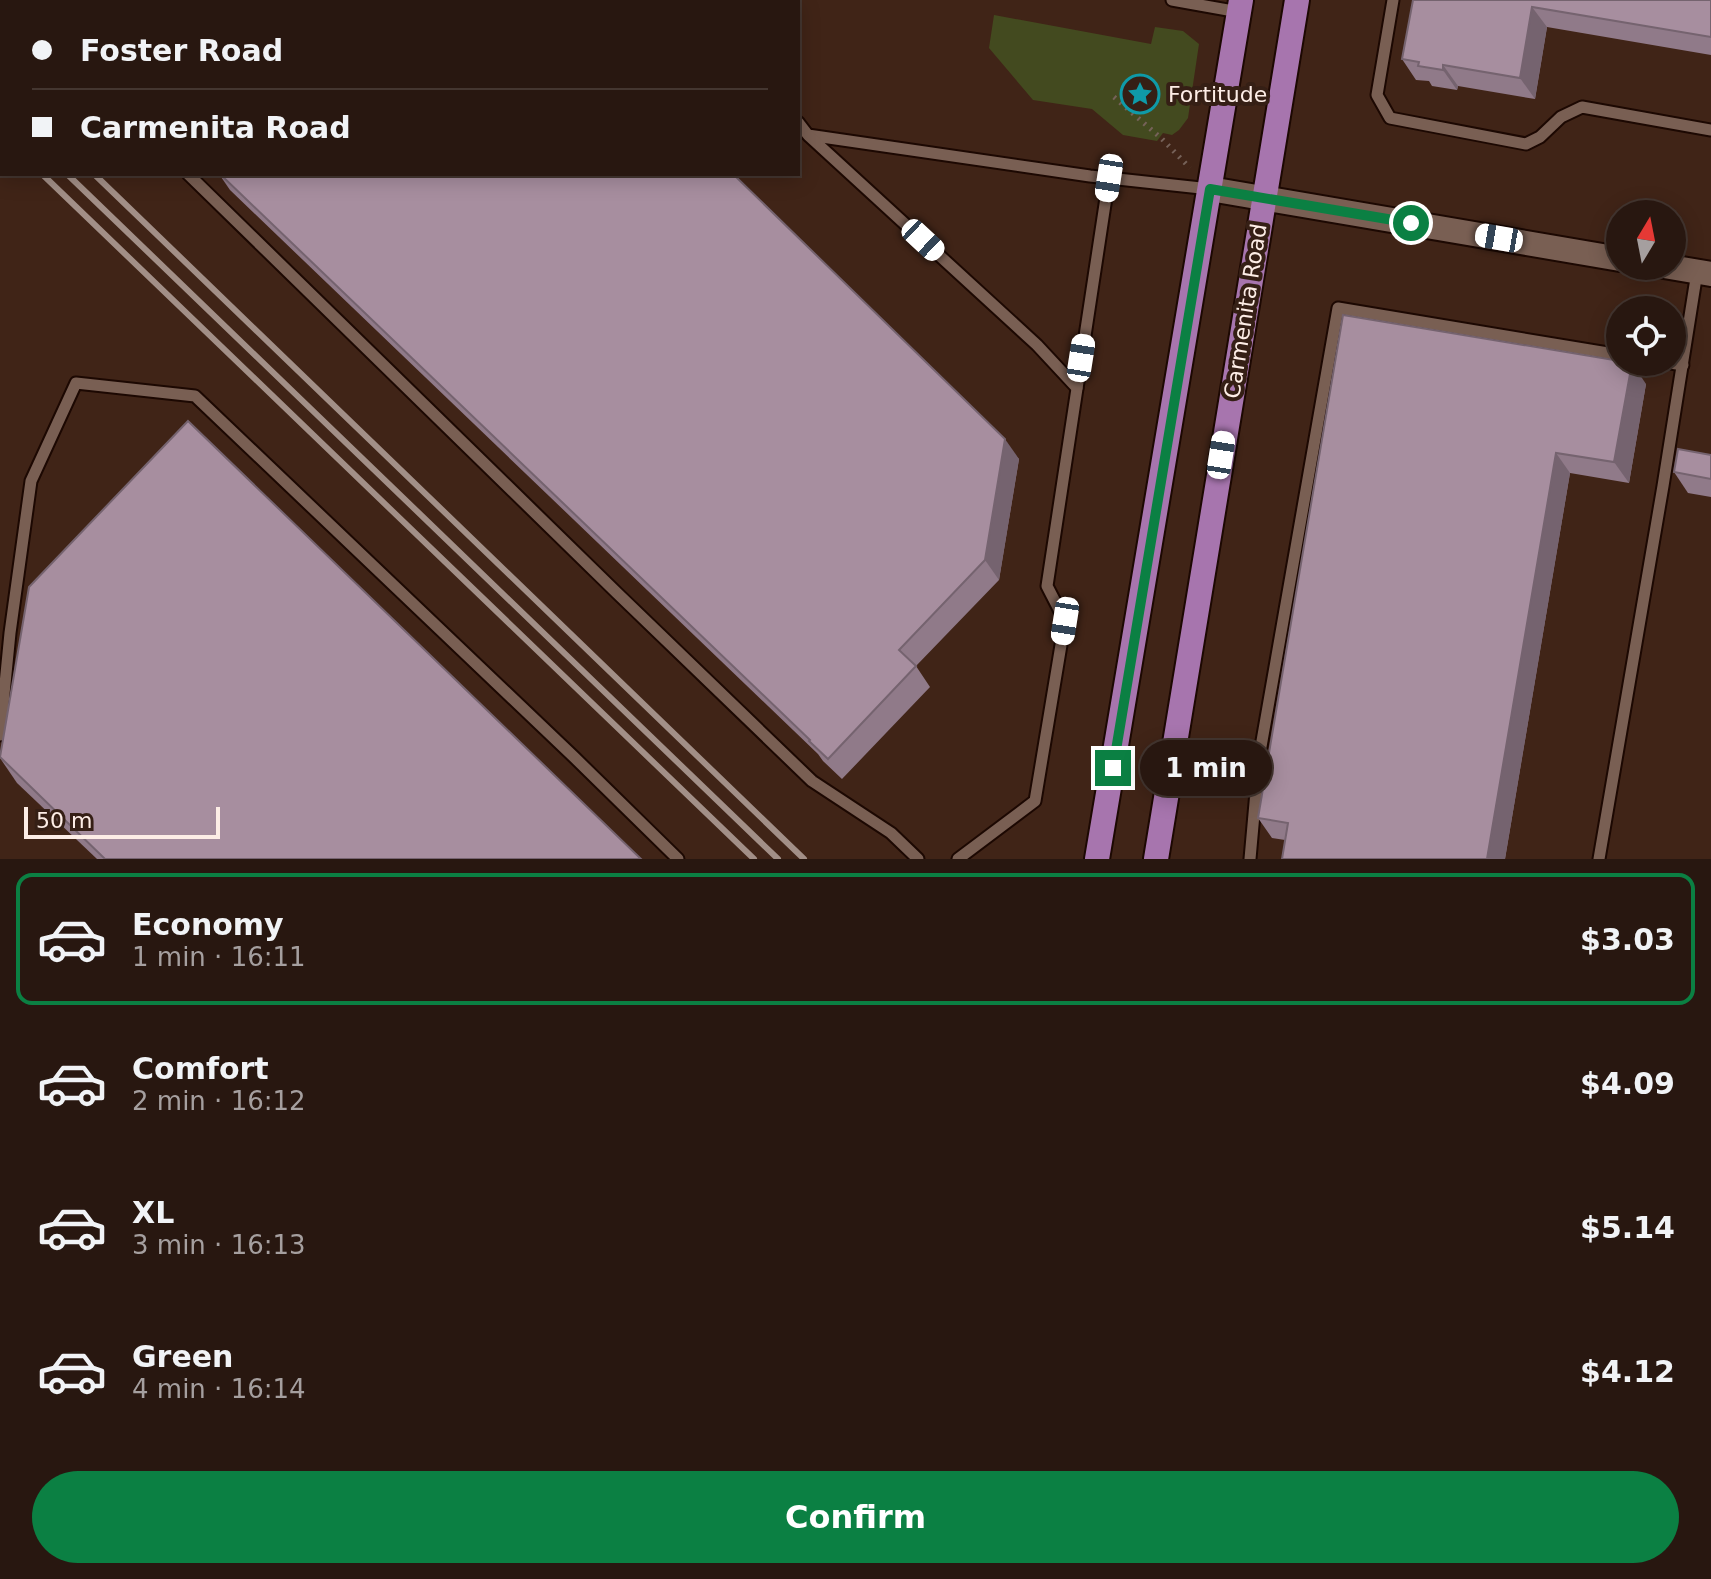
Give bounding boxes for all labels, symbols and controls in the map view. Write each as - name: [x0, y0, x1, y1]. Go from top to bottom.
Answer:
- text: Foster Road: [80, 33, 283, 68]
- place icon: Fortitude: [1119, 73, 1161, 115]
- place label: Fortitude: [1168, 82, 1267, 107]
- text: Carmenita Road: [80, 110, 351, 145]
- car: [1093, 152, 1125, 204]
- north arrow: [1606, 200, 1686, 280]
- map controls: [1606, 200, 1686, 376]
- route start: [1393, 205, 1429, 241]
- car: [897, 215, 949, 265]
- street label: Carmenita Road: [1219, 222, 1272, 400]
- car: [1473, 222, 1525, 254]
- button: locate: [1606, 296, 1686, 376]
- car: [1065, 332, 1097, 384]
- car: [1205, 429, 1237, 481]
- car: [1049, 595, 1081, 647]
- callout: 1 min: [1141, 740, 1273, 796]
- route end: [1095, 750, 1131, 786]
- text: 1 min: [1165, 753, 1247, 783]
- scale bar: [24, 803, 220, 839]
- text: 50 m: [36, 808, 92, 833]
- icon: car: [36, 903, 108, 975]
- text: Economy: [132, 907, 284, 942]
- text: $3.03: [1580, 922, 1675, 957]
- text: 1 min · 16:11: [132, 942, 306, 972]
- icon: car: [36, 1047, 108, 1119]
- text: Comfort: [132, 1051, 269, 1086]
- text: $4.09: [1580, 1066, 1675, 1101]
- text: 2 min · 16:12: [132, 1086, 306, 1116]
- icon: car: [36, 1191, 108, 1263]
- text: XL: [132, 1195, 174, 1230]
- text: $5.14: [1580, 1210, 1675, 1245]
- text: 3 min · 16:13: [132, 1230, 306, 1260]
- icon: car: [36, 1335, 108, 1407]
- text: Green: [132, 1339, 233, 1374]
- text: $4.12: [1580, 1354, 1675, 1389]
- text: 4 min · 16:14: [132, 1374, 306, 1404]
- button: Confirm: [32, 1471, 1679, 1563]

